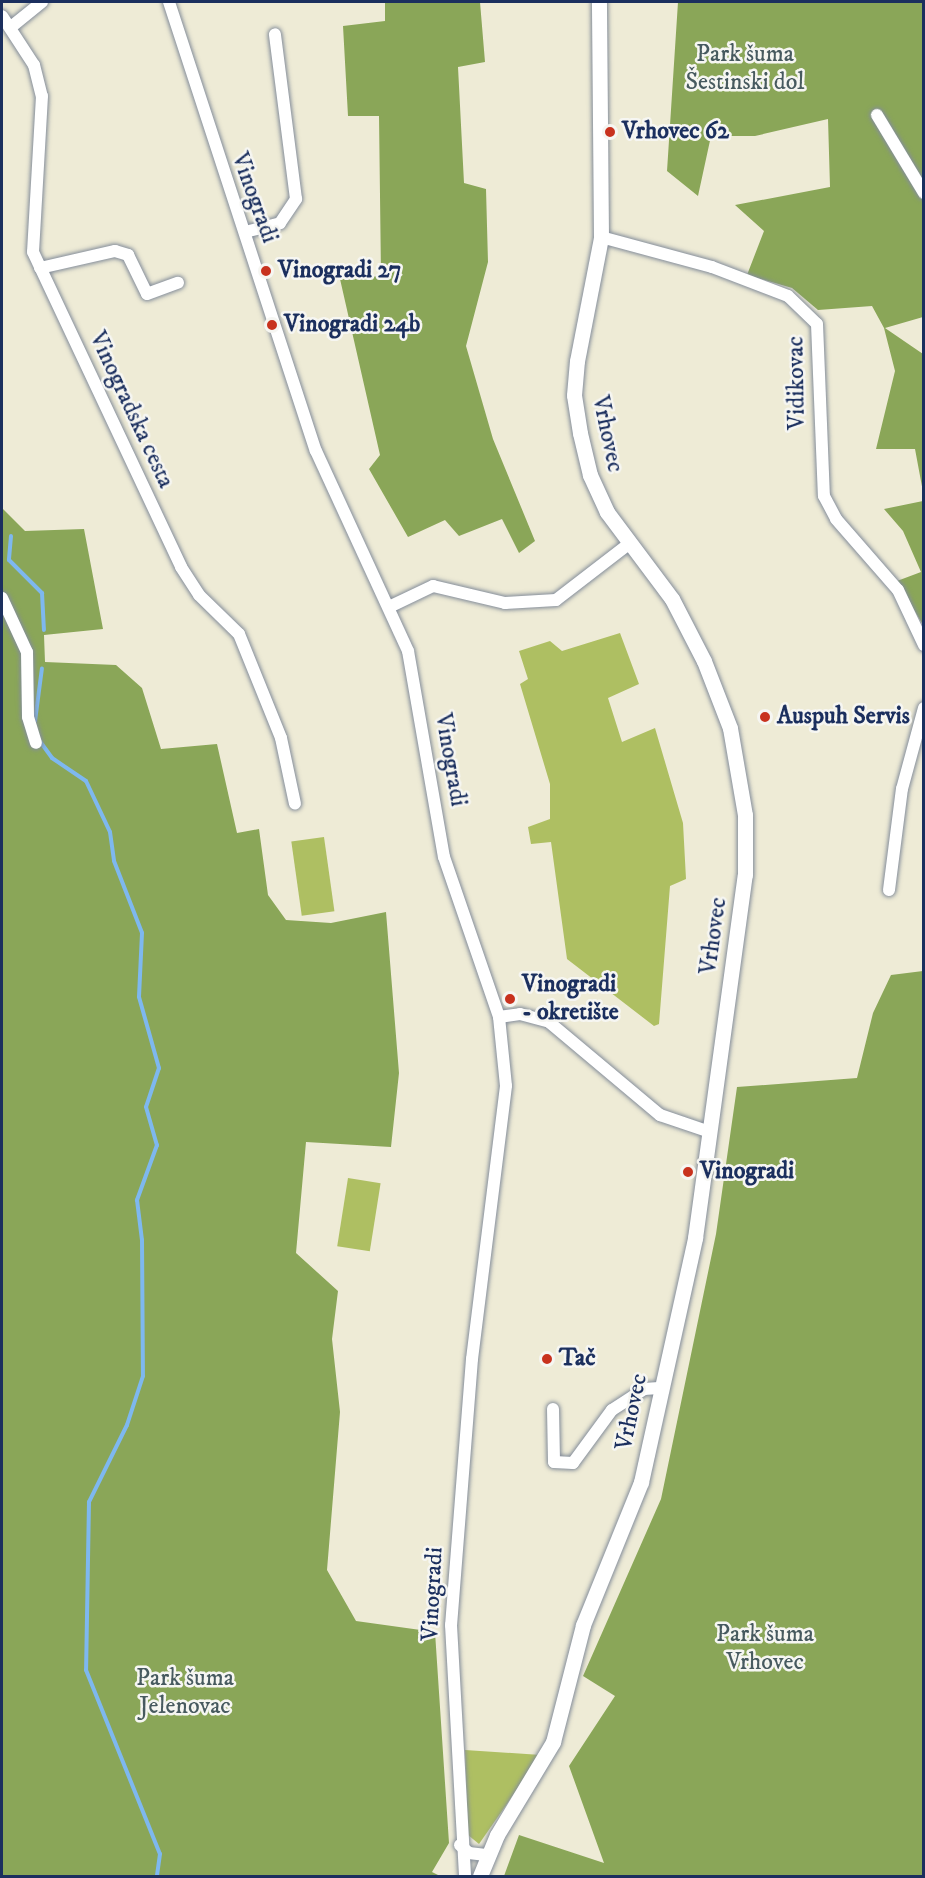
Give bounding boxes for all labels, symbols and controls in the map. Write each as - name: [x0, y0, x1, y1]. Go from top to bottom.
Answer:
- park label: Park šuma Šestinski dol: [686, 41, 804, 97]
- place label: Vrhovec 62: [622, 118, 729, 146]
- marker: Vrhovec 62: [603, 125, 617, 139]
- street label: Vinogradi: [224, 149, 284, 247]
- place label: Vinogradi 27: [278, 257, 401, 285]
- marker: Vinogradi 27: [259, 264, 273, 278]
- place label: Vinogradi 24b: [284, 311, 420, 339]
- marker: Vinogradi 24b: [265, 318, 279, 332]
- street label: Vinogradska cesta: [82, 327, 180, 493]
- street label: Vidikovac: [782, 336, 812, 430]
- street label: Vrhovec: [585, 393, 629, 475]
- place label: Auspuh Servis: [777, 703, 910, 731]
- marker: Auspuh Servis: [758, 710, 772, 724]
- street label: Vinogradi: [428, 711, 472, 809]
- street label: Vrhovec: [694, 896, 734, 976]
- place label: Vinogradi - okretište: [522, 971, 619, 1027]
- marker: Vinogradi - okretište: [503, 992, 517, 1006]
- place label: Vinogradi: [700, 1158, 794, 1186]
- marker: Vinogradi: [681, 1165, 695, 1179]
- place label: Tač: [559, 1345, 596, 1373]
- marker: Tač: [540, 1352, 554, 1366]
- street label: Vrhovec: [610, 1371, 654, 1453]
- street label: Vinogradi: [416, 1546, 450, 1642]
- park label: Park šuma Vrhovec: [716, 1621, 814, 1677]
- park label: Park šuma Jelenovac: [136, 1665, 234, 1721]

